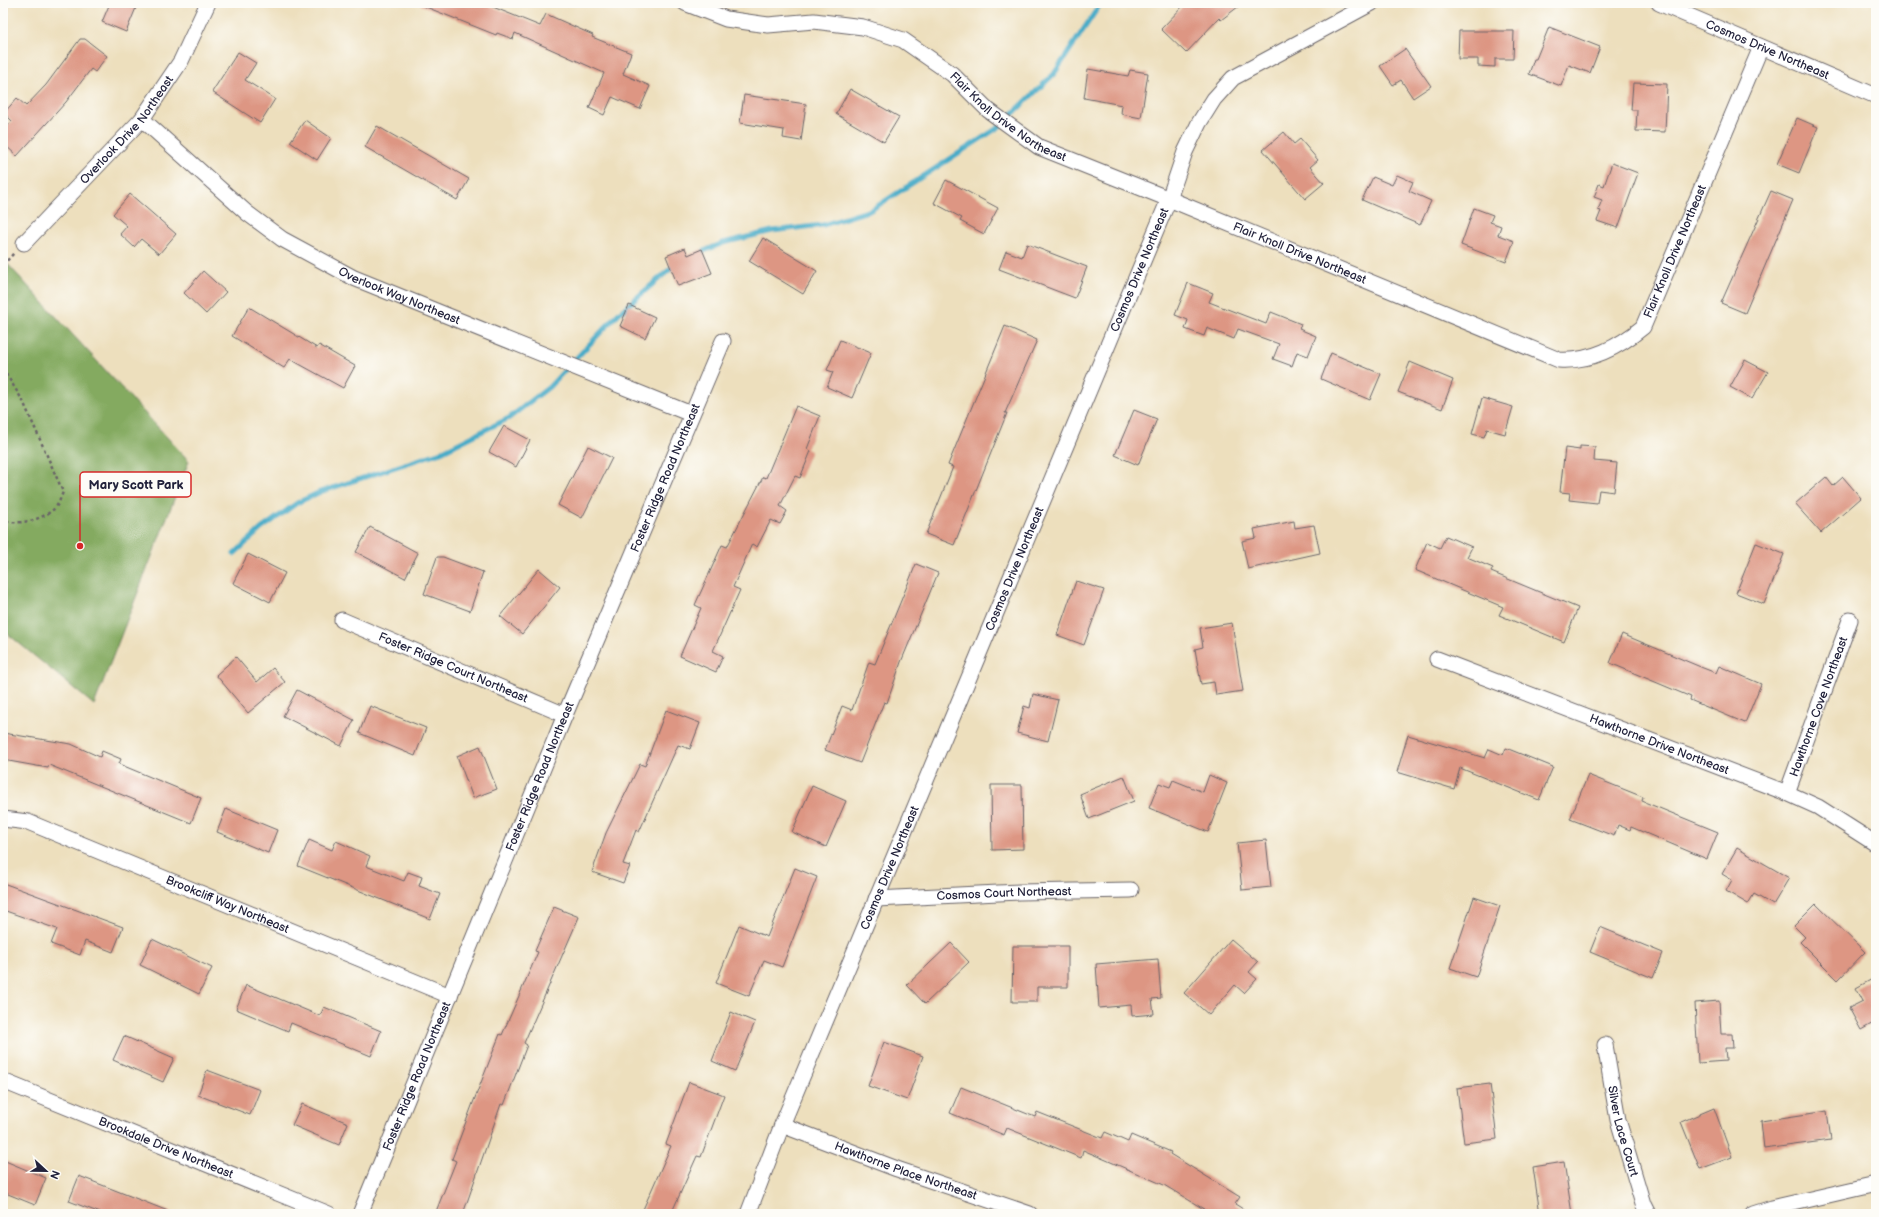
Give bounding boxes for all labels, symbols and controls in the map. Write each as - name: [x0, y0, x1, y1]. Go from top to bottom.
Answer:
- street label: Cosmos Drive Northeast: [1703, 17, 1832, 83]
- street label: Flair Knoll Drive Northeast: [946, 69, 1069, 165]
- street label: Overlook Drive Northeast: [77, 73, 177, 187]
- street label: Flair Knoll Drive Northeast: [1641, 183, 1710, 320]
- street label: Cosmos Drive Northeast: [1107, 206, 1172, 334]
- street label: Flair Knoll Drive Northeast: [1231, 219, 1369, 288]
- street label: Overlook Way Northeast: [336, 264, 462, 328]
- street label: Foster Ridge Road Northeast: [628, 401, 704, 554]
- callout: Mary Scott Park: [80, 472, 191, 497]
- text: Mary Scott Park: [89, 477, 184, 493]
- street label: Cosmos Drive Northeast: [982, 505, 1048, 633]
- street label: Foster Ridge Court Northeast: [376, 629, 530, 706]
- street label: Hawthorne Cove Northeast: [1787, 634, 1851, 779]
- street label: Foster Ridge Road Northeast: [503, 700, 578, 853]
- street label: Hawthorne Drive Northeast: [1587, 711, 1731, 778]
- street label: Cosmos Drive Northeast: [857, 803, 923, 932]
- street label: Brookcliff Way Northeast: [163, 873, 292, 937]
- street label: Cosmos Court Northeast: [936, 884, 1072, 904]
- street label: Foster Ridge Road Northeast: [380, 999, 454, 1153]
- street label: Silver Lace Court: [1604, 1085, 1641, 1179]
- street label: Brookdale Drive Northeast: [96, 1114, 236, 1182]
- street label: Hawthorne Place Northeast: [832, 1139, 979, 1204]
- north arrow: [26, 1151, 66, 1191]
- text: N: [47, 1168, 62, 1181]

